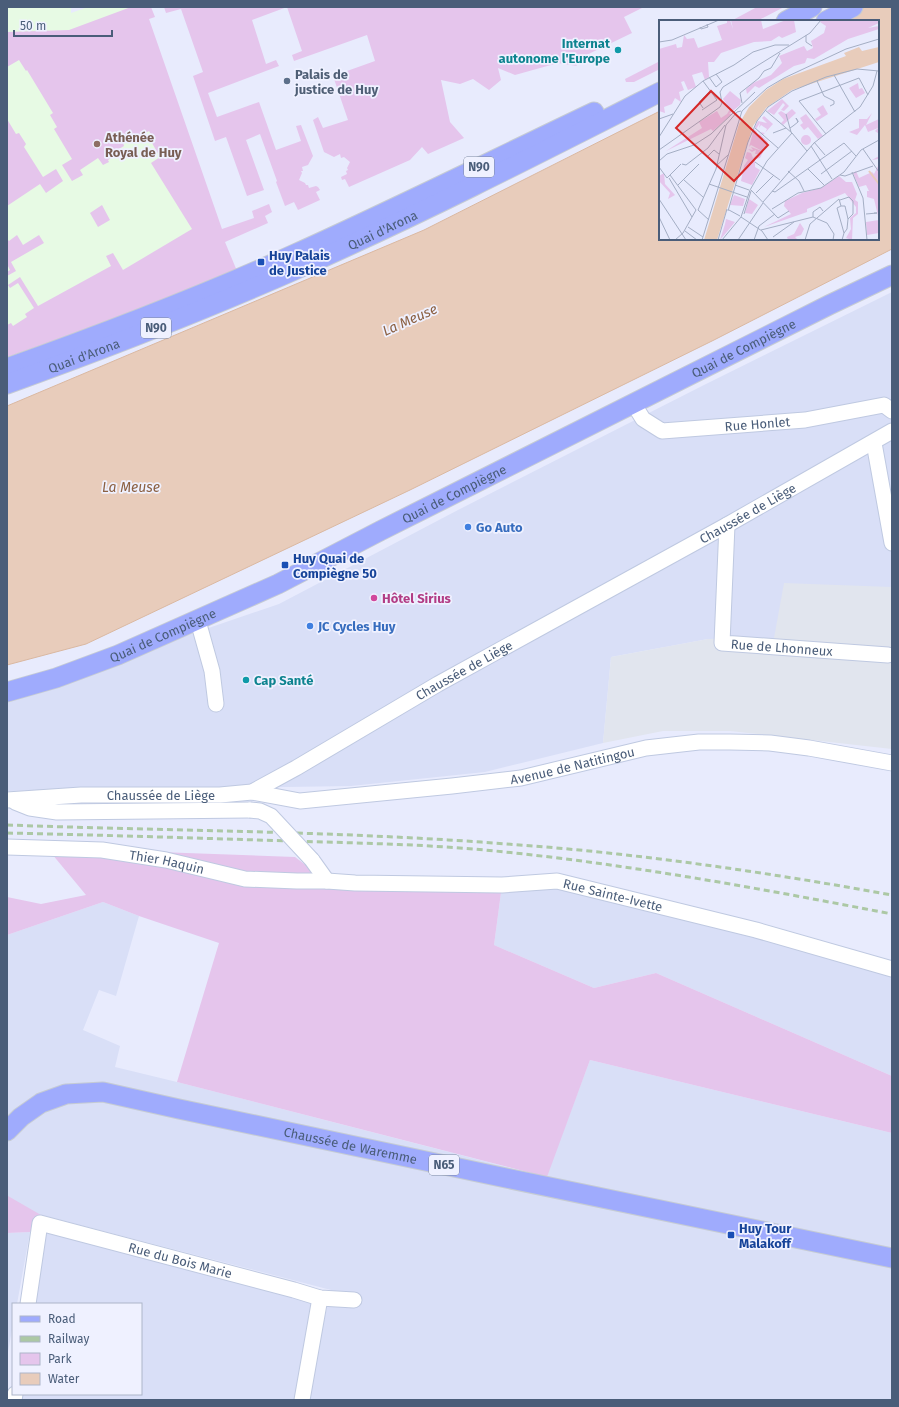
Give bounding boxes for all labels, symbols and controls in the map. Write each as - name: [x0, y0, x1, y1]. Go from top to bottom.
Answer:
- scale bar: [14, 12, 112, 38]
- text: 50 m: [20, 19, 46, 33]
- inset map: [659, 20, 879, 240]
- place label: Internat autonome l'Europe: [499, 36, 611, 66]
- marker: Internat autonome l'Europe: [613, 45, 623, 55]
- place label: Palais de justice de Huy: [294, 67, 378, 97]
- marker: Palais de justice de Huy: [282, 76, 292, 86]
- place label: Athénée Royal de Huy: [104, 130, 182, 160]
- marker: Athénée Royal de Huy: [92, 139, 102, 149]
- road number: N90: [464, 157, 494, 177]
- street label: Quai d'Arona: [345, 207, 420, 253]
- place label: Huy Palais de Justice: [269, 248, 331, 278]
- marker: Huy Palais de Justice: [256, 257, 266, 267]
- water label: La Meuse: [380, 300, 440, 340]
- street label: Quai de Compiègne: [689, 316, 798, 381]
- road number: N90: [141, 318, 171, 338]
- street label: Quai d'Arona: [46, 335, 122, 376]
- street label: Rue Honlet: [724, 414, 791, 434]
- street label: Quai de Compiègne: [399, 461, 509, 526]
- water label: La Meuse: [102, 479, 160, 496]
- street label: Chaussée de Liège: [697, 480, 798, 546]
- place label: Go Auto: [476, 520, 523, 535]
- marker: Go Auto: [463, 522, 473, 532]
- place label: Huy Quai de Compiègne 50: [293, 551, 377, 581]
- marker: Huy Quai de Compiègne 50: [280, 560, 290, 570]
- place label: Hôtel Sirius: [382, 591, 452, 606]
- marker: Hôtel Sirius: [369, 593, 379, 603]
- street label: Quai de Compiègne: [107, 605, 218, 665]
- place label: JC Cycles Huy: [317, 619, 396, 634]
- marker: JC Cycles Huy: [305, 621, 315, 631]
- street label: Rue de Lhonneux: [730, 636, 834, 659]
- street label: Chaussée de Liège: [413, 637, 515, 703]
- place label: Cap Santé: [254, 673, 313, 688]
- marker: Cap Santé: [241, 675, 251, 685]
- street label: Avenue de Natitingou: [510, 744, 636, 787]
- street label: Chaussée de Liège: [107, 788, 215, 803]
- street label: Thier Haquin: [128, 847, 206, 876]
- street label: Rue Sainte-Ivette: [562, 875, 664, 914]
- street label: Chaussée de Waremme: [282, 1124, 419, 1167]
- road number: N65: [429, 1155, 459, 1175]
- place label: Huy Tour Malakoff: [739, 1221, 792, 1251]
- marker: Huy Tour Malakoff: [726, 1230, 736, 1240]
- street label: Rue du Bois Marie: [127, 1239, 234, 1281]
- legend: [12, 1303, 142, 1395]
- text: Road: [48, 1312, 76, 1326]
- text: Railway: [48, 1332, 89, 1346]
- text: Park: [48, 1352, 72, 1366]
- text: Water: [48, 1372, 80, 1386]

